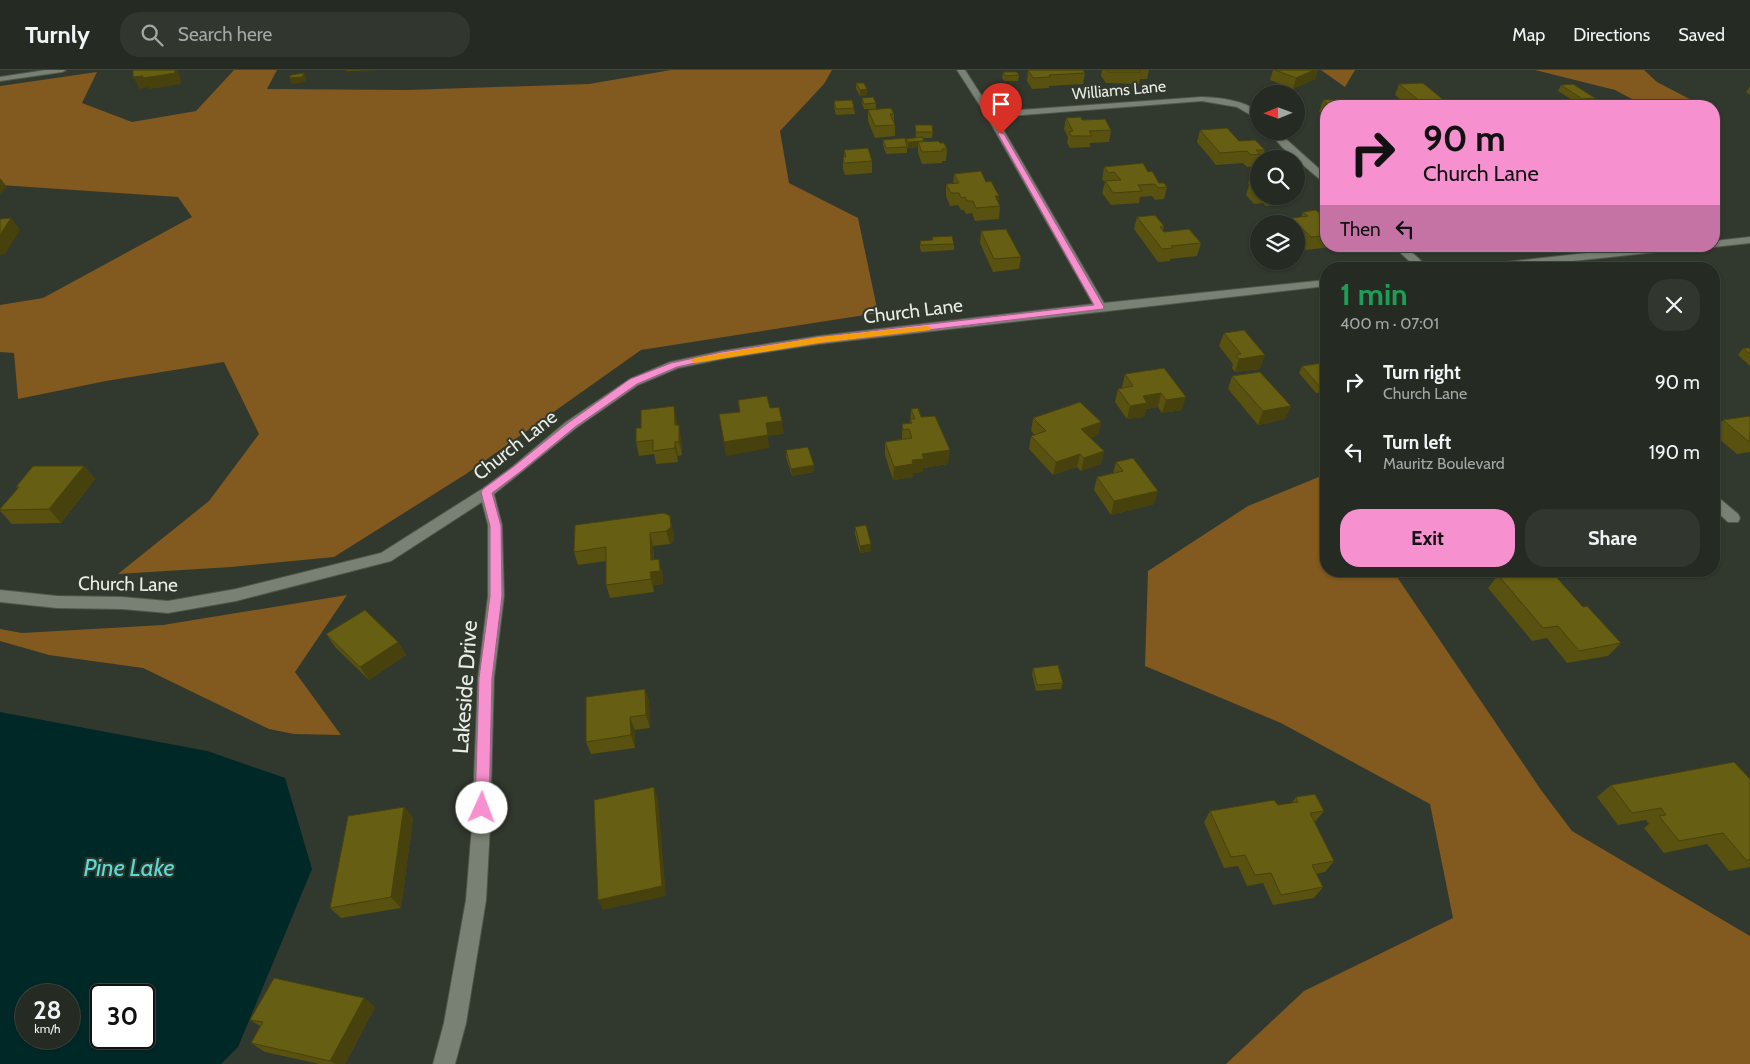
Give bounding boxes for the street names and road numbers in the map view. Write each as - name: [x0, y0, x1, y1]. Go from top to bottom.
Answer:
- street label: Williams Lane: [1071, 76, 1167, 104]
- street label: Church Lane: [862, 293, 964, 329]
- street label: Church Lane: [469, 405, 562, 485]
- street label: Church Lane: [78, 572, 178, 596]
- street label: Lakeside Drive: [447, 619, 483, 755]

